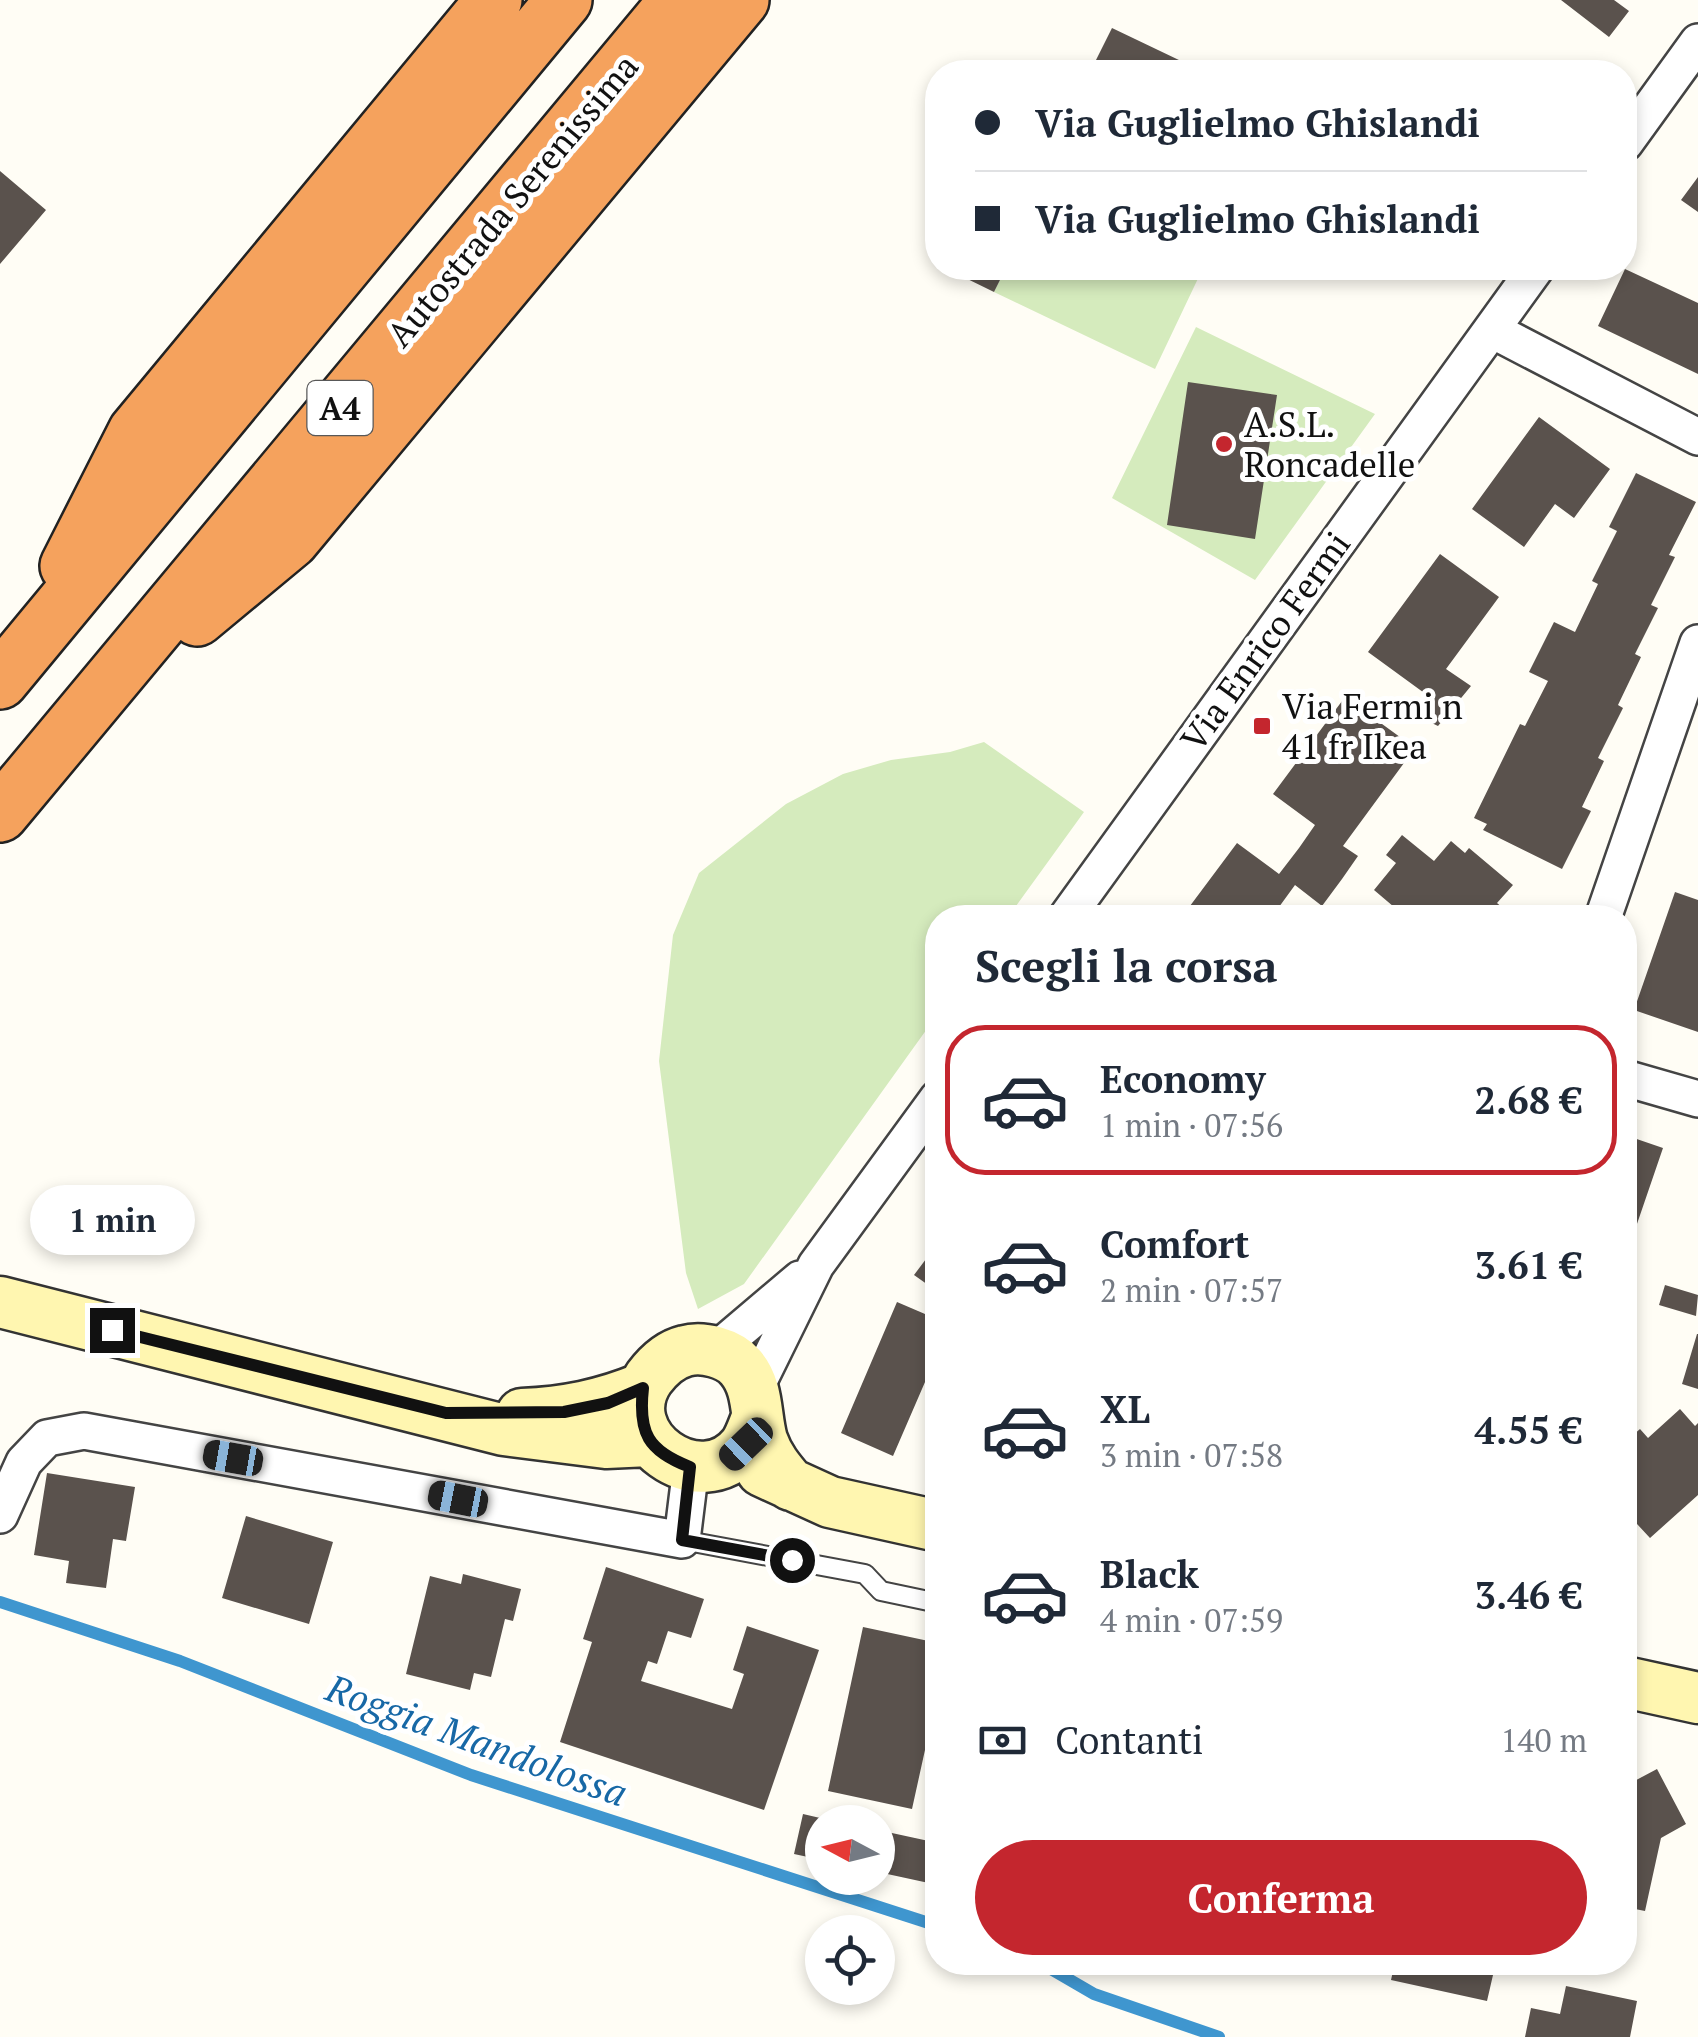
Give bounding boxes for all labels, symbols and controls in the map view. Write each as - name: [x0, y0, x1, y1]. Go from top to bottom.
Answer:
- street label: Autostrada Serenissima: [376, 44, 648, 356]
- text: Via Guglielmo Ghislandi: [1035, 98, 1480, 148]
- text: Via Guglielmo Ghislandi: [1035, 194, 1480, 244]
- road number: A4: [308, 381, 372, 435]
- place label: A.S.L. Roncadelle: [1244, 401, 1415, 487]
- marker: A.S.L. Roncadelle: [1213, 433, 1235, 455]
- street label: Via Enrico Fermi: [1170, 522, 1360, 760]
- place label: Via Fermi n 41 fr Ikea: [1282, 683, 1463, 769]
- marker: Via Fermi n 41 fr Ikea: [1251, 715, 1273, 737]
- text: Scegli la corsa: [975, 935, 1278, 995]
- text: Economy: [1100, 1054, 1266, 1104]
- icon: car: [980, 1055, 1070, 1145]
- text: 2.68 €: [1475, 1075, 1582, 1125]
- text: 1 min · 07:56: [1100, 1104, 1283, 1146]
- callout: 1 min: [29, 1185, 194, 1255]
- text: 1 min: [69, 1199, 156, 1241]
- text: Comfort: [1100, 1219, 1249, 1269]
- icon: car: [980, 1220, 1070, 1310]
- text: 3.61 €: [1475, 1240, 1582, 1290]
- text: 2 min · 07:57: [1100, 1269, 1283, 1311]
- route end: [90, 1308, 135, 1353]
- text: XL: [1100, 1384, 1150, 1434]
- icon: car: [980, 1385, 1070, 1475]
- text: 4.55 €: [1475, 1405, 1582, 1455]
- car: [714, 1412, 778, 1476]
- text: 3 min · 07:58: [1100, 1434, 1283, 1476]
- car: [201, 1438, 265, 1478]
- car: [426, 1479, 490, 1519]
- route start: [770, 1538, 815, 1583]
- text: Black: [1100, 1549, 1199, 1599]
- icon: car: [980, 1550, 1070, 1640]
- text: 3.46 €: [1475, 1570, 1582, 1620]
- text: 4 min · 07:59: [1100, 1599, 1283, 1641]
- water label: Roggia Mandolossa: [319, 1662, 634, 1818]
- icon: cash: [975, 1713, 1030, 1768]
- text: Contanti: [1055, 1715, 1204, 1765]
- text: 140 m: [1500, 1719, 1587, 1761]
- north arrow: [805, 1805, 895, 1895]
- map controls: [805, 1805, 895, 2005]
- button: Conferma: [975, 1840, 1587, 1955]
- button: locate: [805, 1915, 895, 2005]

